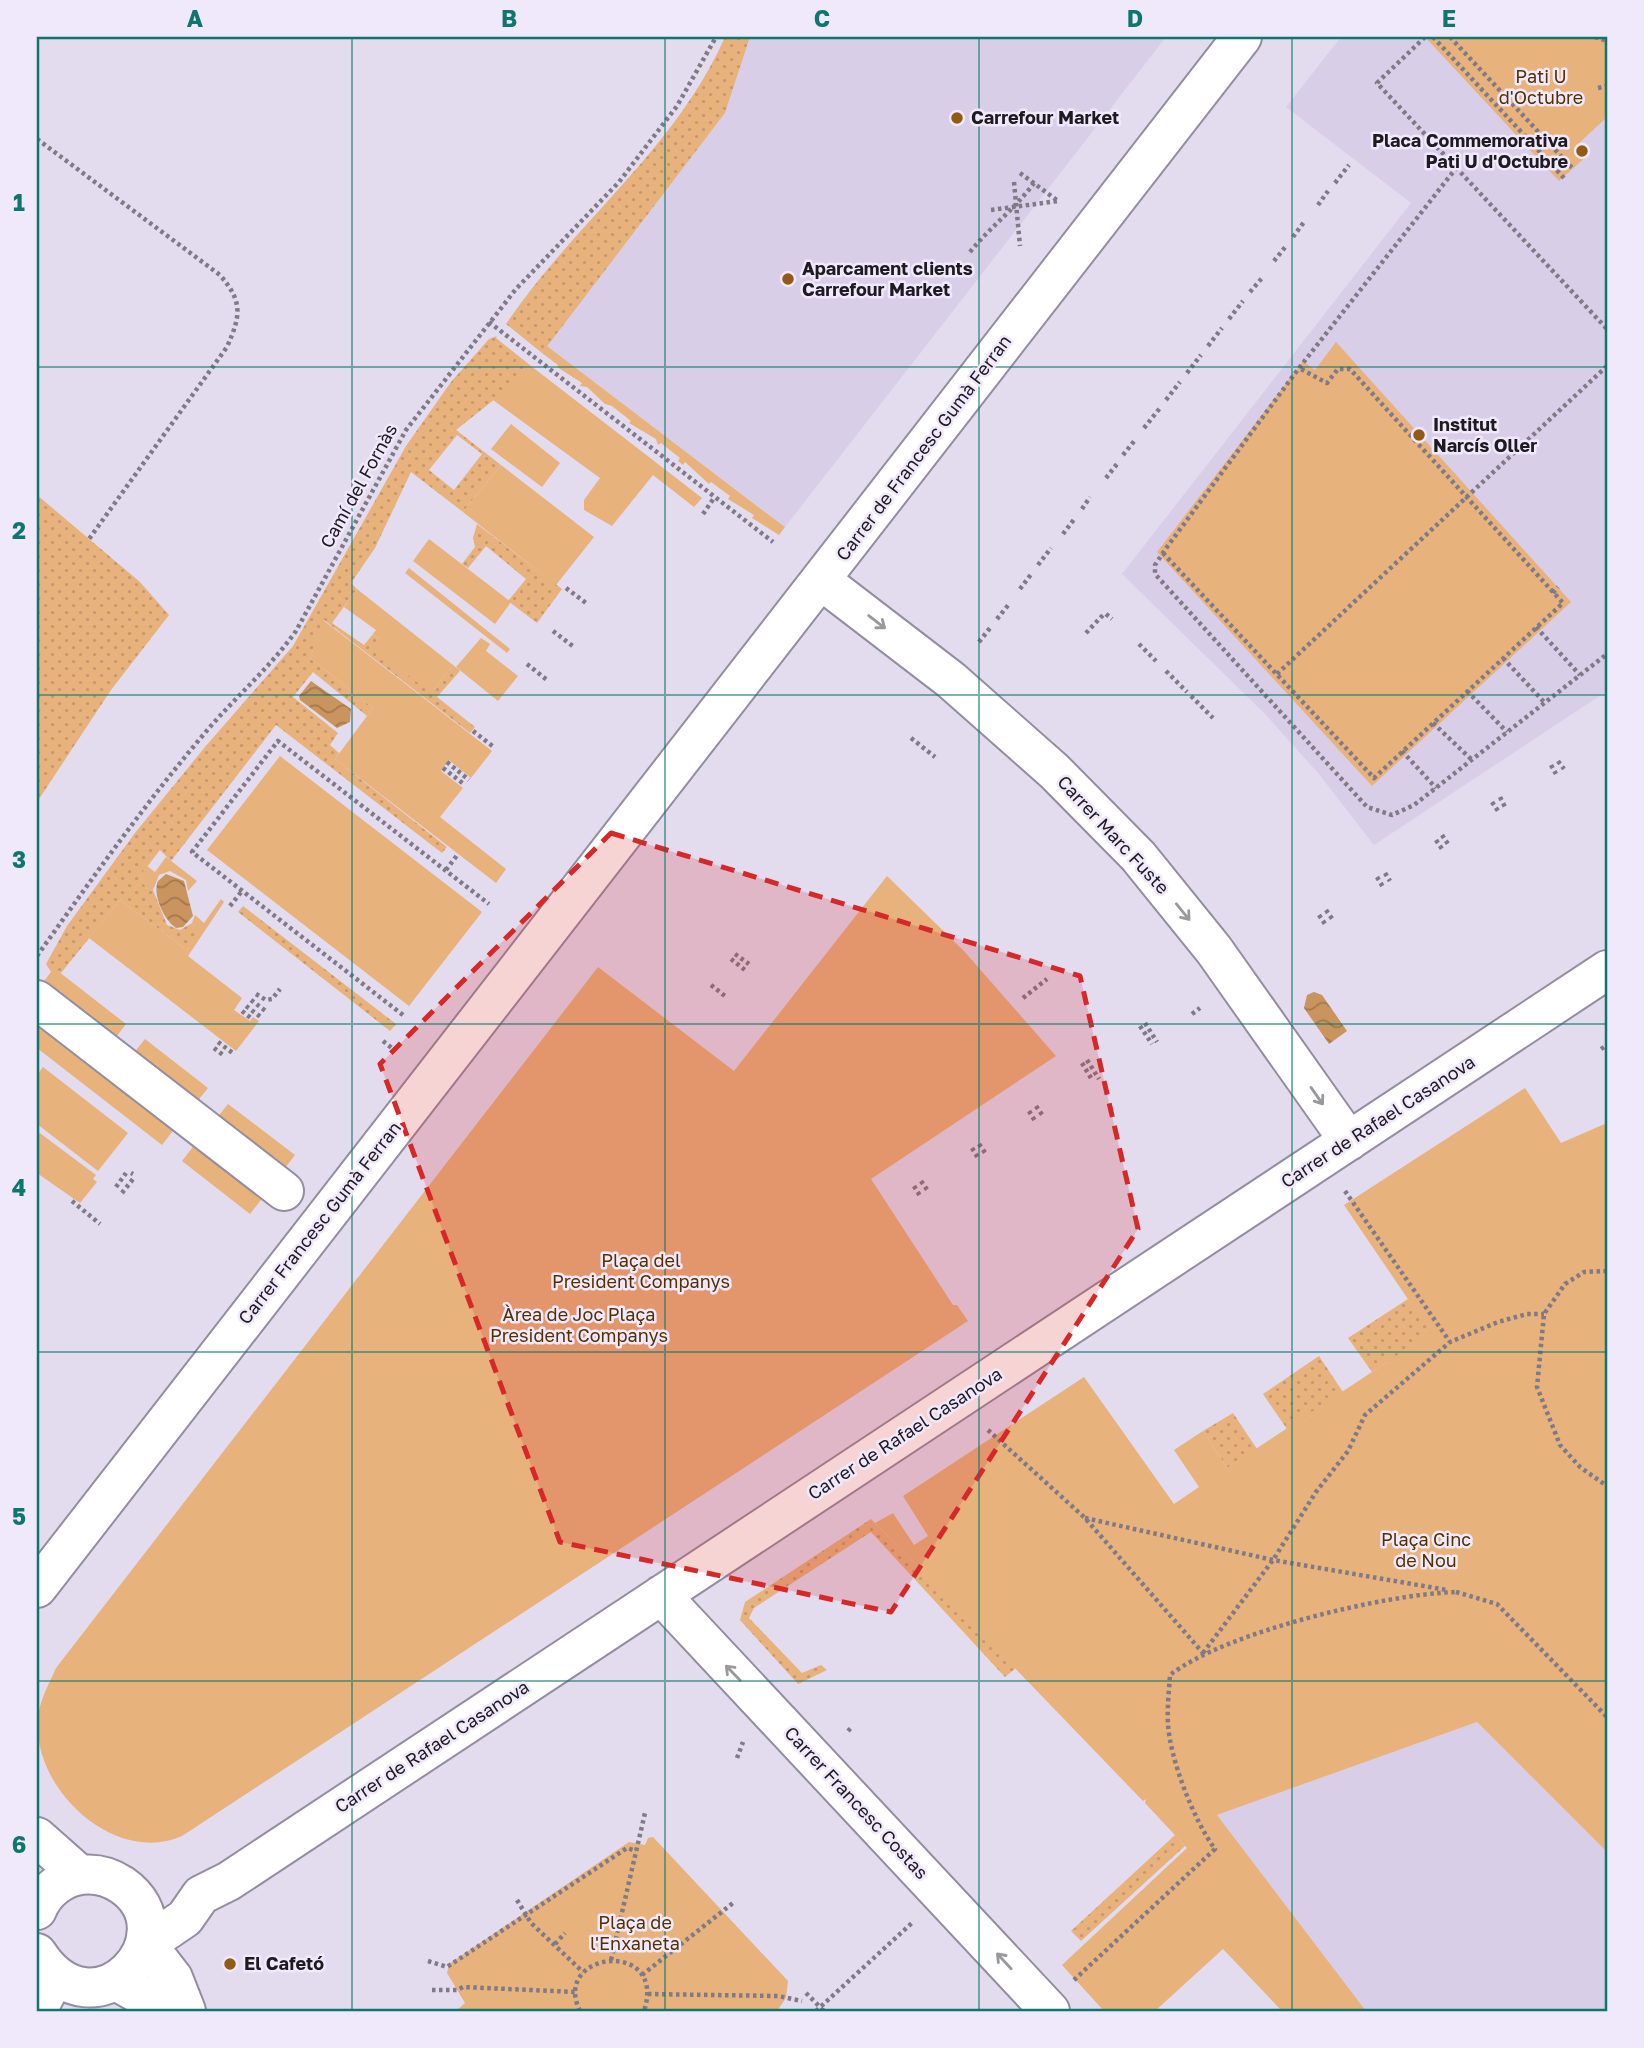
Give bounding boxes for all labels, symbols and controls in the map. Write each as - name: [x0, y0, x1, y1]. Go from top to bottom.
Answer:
- text: A: [187, 4, 204, 32]
- text: B: [501, 4, 517, 32]
- text: C: [814, 4, 830, 32]
- text: D: [1127, 4, 1143, 32]
- text: E: [1442, 4, 1456, 32]
- park label: Pati U d'Octubre: [1499, 65, 1583, 108]
- place label: Carrefour Market: [971, 106, 1119, 128]
- marker: Carrefour Market: [949, 110, 965, 126]
- place label: Placa Commemorativa Pati U d'Octubre: [1372, 129, 1568, 172]
- marker: Placa Commemorativa Pati U d'Octubre: [1574, 143, 1590, 159]
- text: 1: [13, 188, 25, 216]
- place label: Aparcament clients Carrefour Market: [802, 257, 973, 300]
- marker: Aparcament clients Carrefour Market: [780, 271, 796, 287]
- street label: Carrer de Francesc Gumà Ferran: [831, 330, 1015, 565]
- place label: Institut Narcís Oller: [1433, 413, 1537, 456]
- street label: Camí del Fornàs: [315, 420, 401, 551]
- marker: Institut Narcís Oller: [1411, 427, 1427, 443]
- text: 2: [12, 516, 26, 544]
- one-way arrow: [867, 614, 885, 629]
- street label: Carrer Marc Fuste: [1053, 771, 1174, 898]
- text: 3: [12, 845, 26, 873]
- one-way arrow: [1176, 903, 1191, 921]
- street label: Carrer de Rafael Casanova: [1276, 1050, 1479, 1192]
- one-way arrow: [1310, 1086, 1324, 1105]
- street label: Carrer Francesc Gumà Ferran: [233, 1117, 405, 1328]
- text: 4: [12, 1173, 26, 1201]
- park label: Plaça del President Companys: [552, 1249, 730, 1292]
- park label: Àrea de Joc Plaça President Companys: [490, 1303, 668, 1346]
- street label: Carrer de Rafael Casanova: [803, 1362, 1006, 1504]
- text: 5: [12, 1502, 26, 1530]
- park label: Plaça Cinc de Nou: [1381, 1528, 1471, 1571]
- one-way arrow: [725, 1665, 742, 1682]
- street label: Carrer de Rafael Casanova: [330, 1675, 533, 1817]
- street label: Carrer Francesc Costas: [780, 1721, 933, 1883]
- text: 6: [12, 1830, 26, 1858]
- park label: Plaça de l'Enxaneta: [590, 1911, 680, 1954]
- place label: El Cafetó: [244, 1952, 324, 1974]
- one-way arrow: [996, 1953, 1013, 1970]
- marker: El Cafetó: [222, 1956, 238, 1972]

